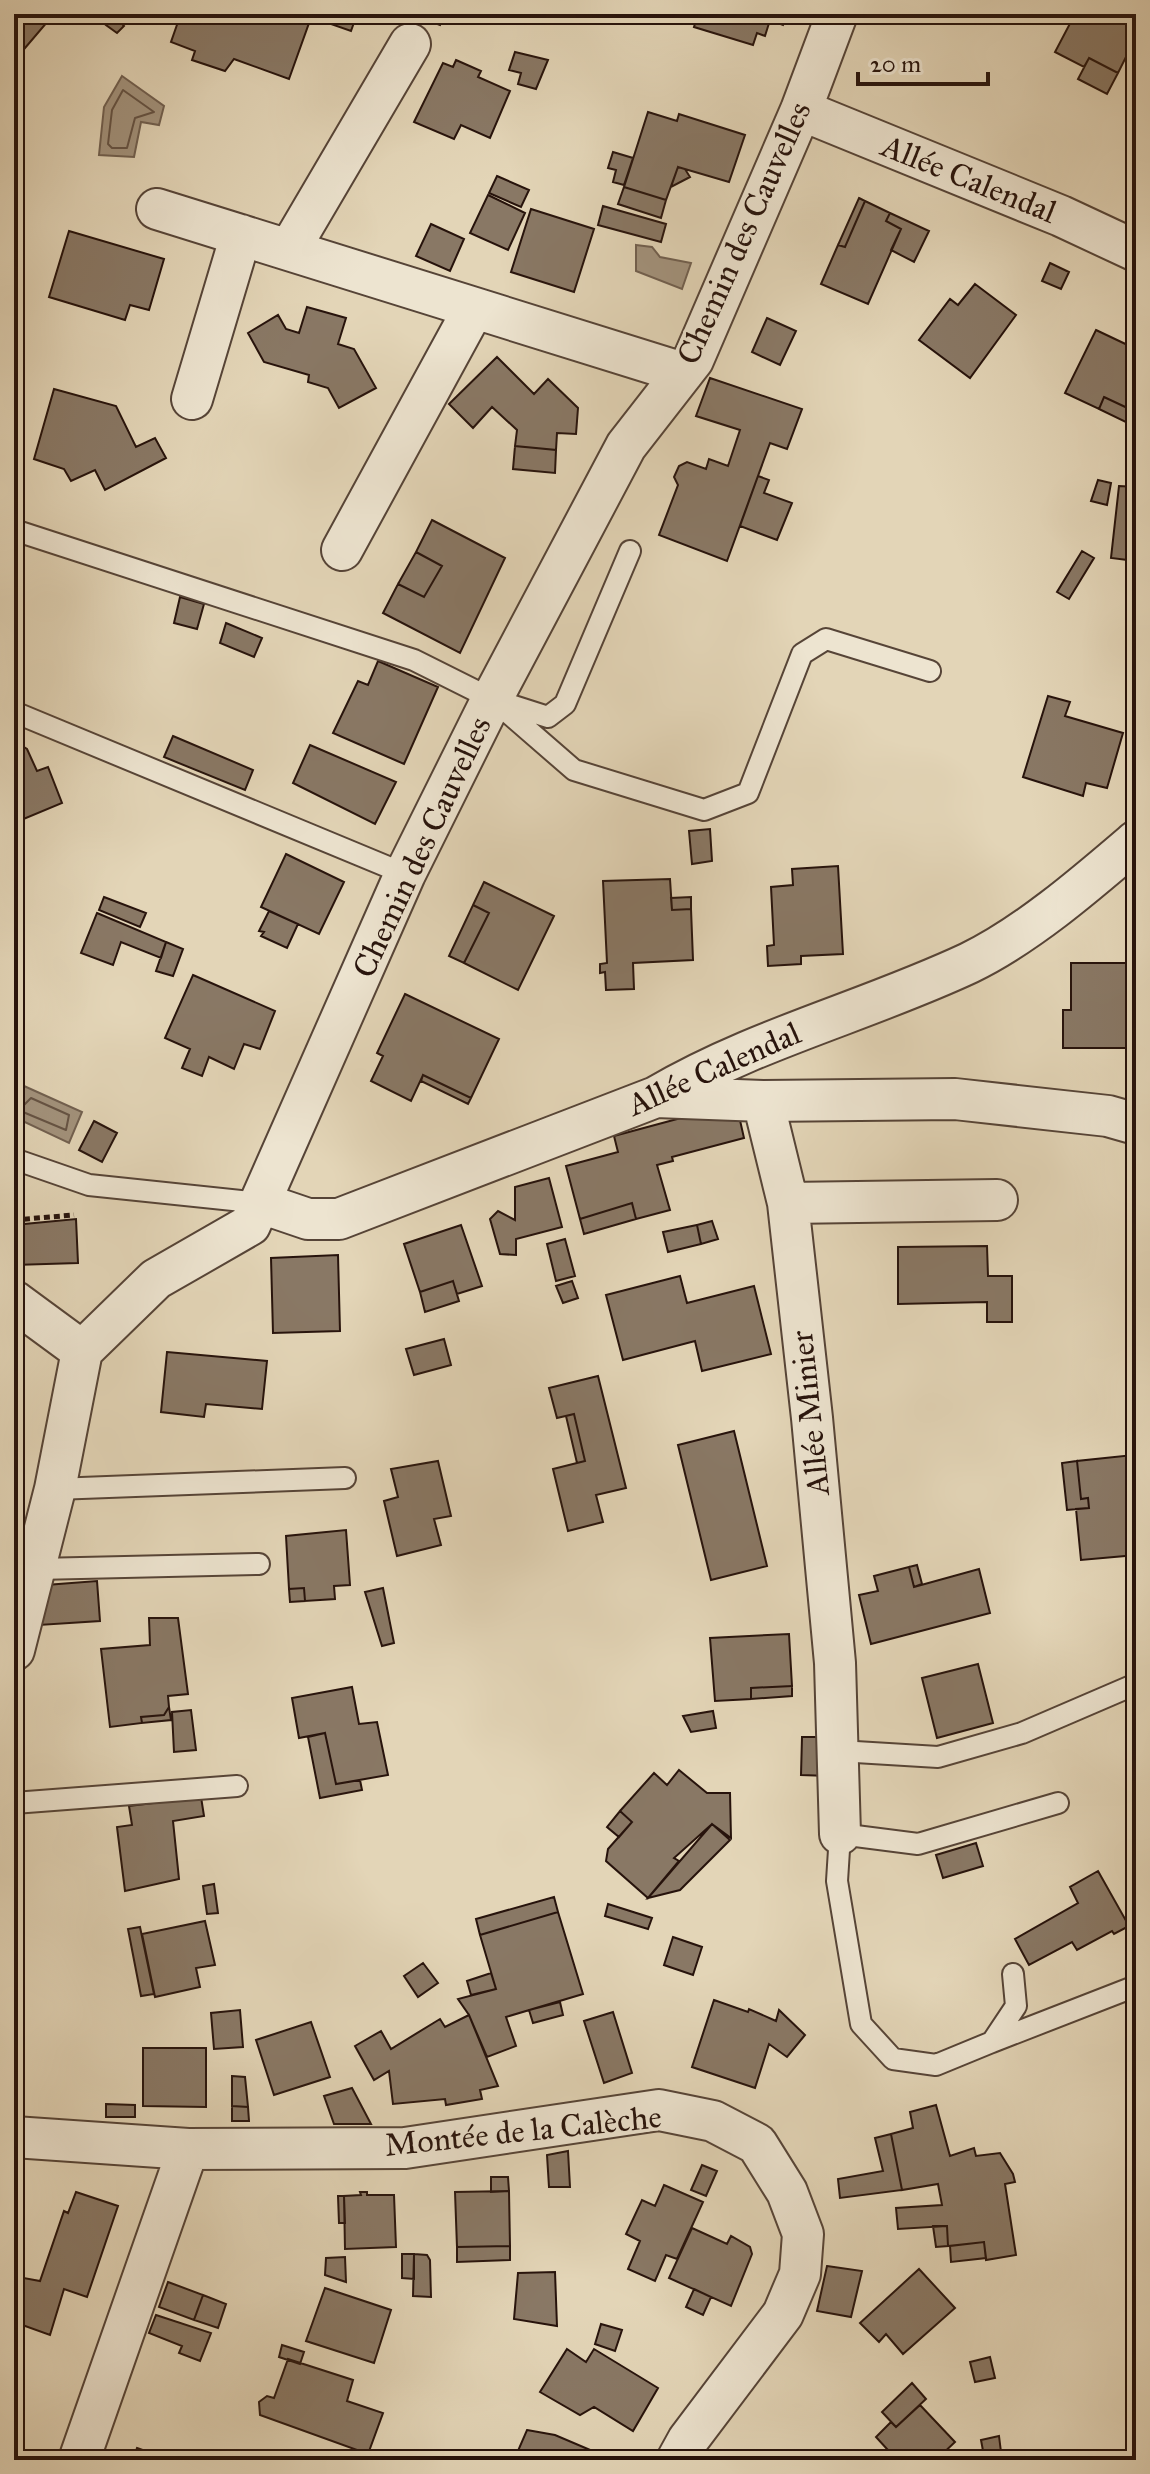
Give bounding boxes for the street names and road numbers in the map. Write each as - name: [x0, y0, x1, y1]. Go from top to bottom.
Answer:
- street label: Chemin des Cauvelles: [669, 96, 819, 370]
- street label: Allée Calendal: [874, 126, 1062, 232]
- street label: Chemin des Cauvelles: [344, 710, 500, 984]
- street label: Allée Calendal: [620, 1013, 807, 1125]
- street label: Allée Minier: [782, 1329, 838, 1499]
- street label: Montée de la Calèche: [383, 2097, 663, 2165]

